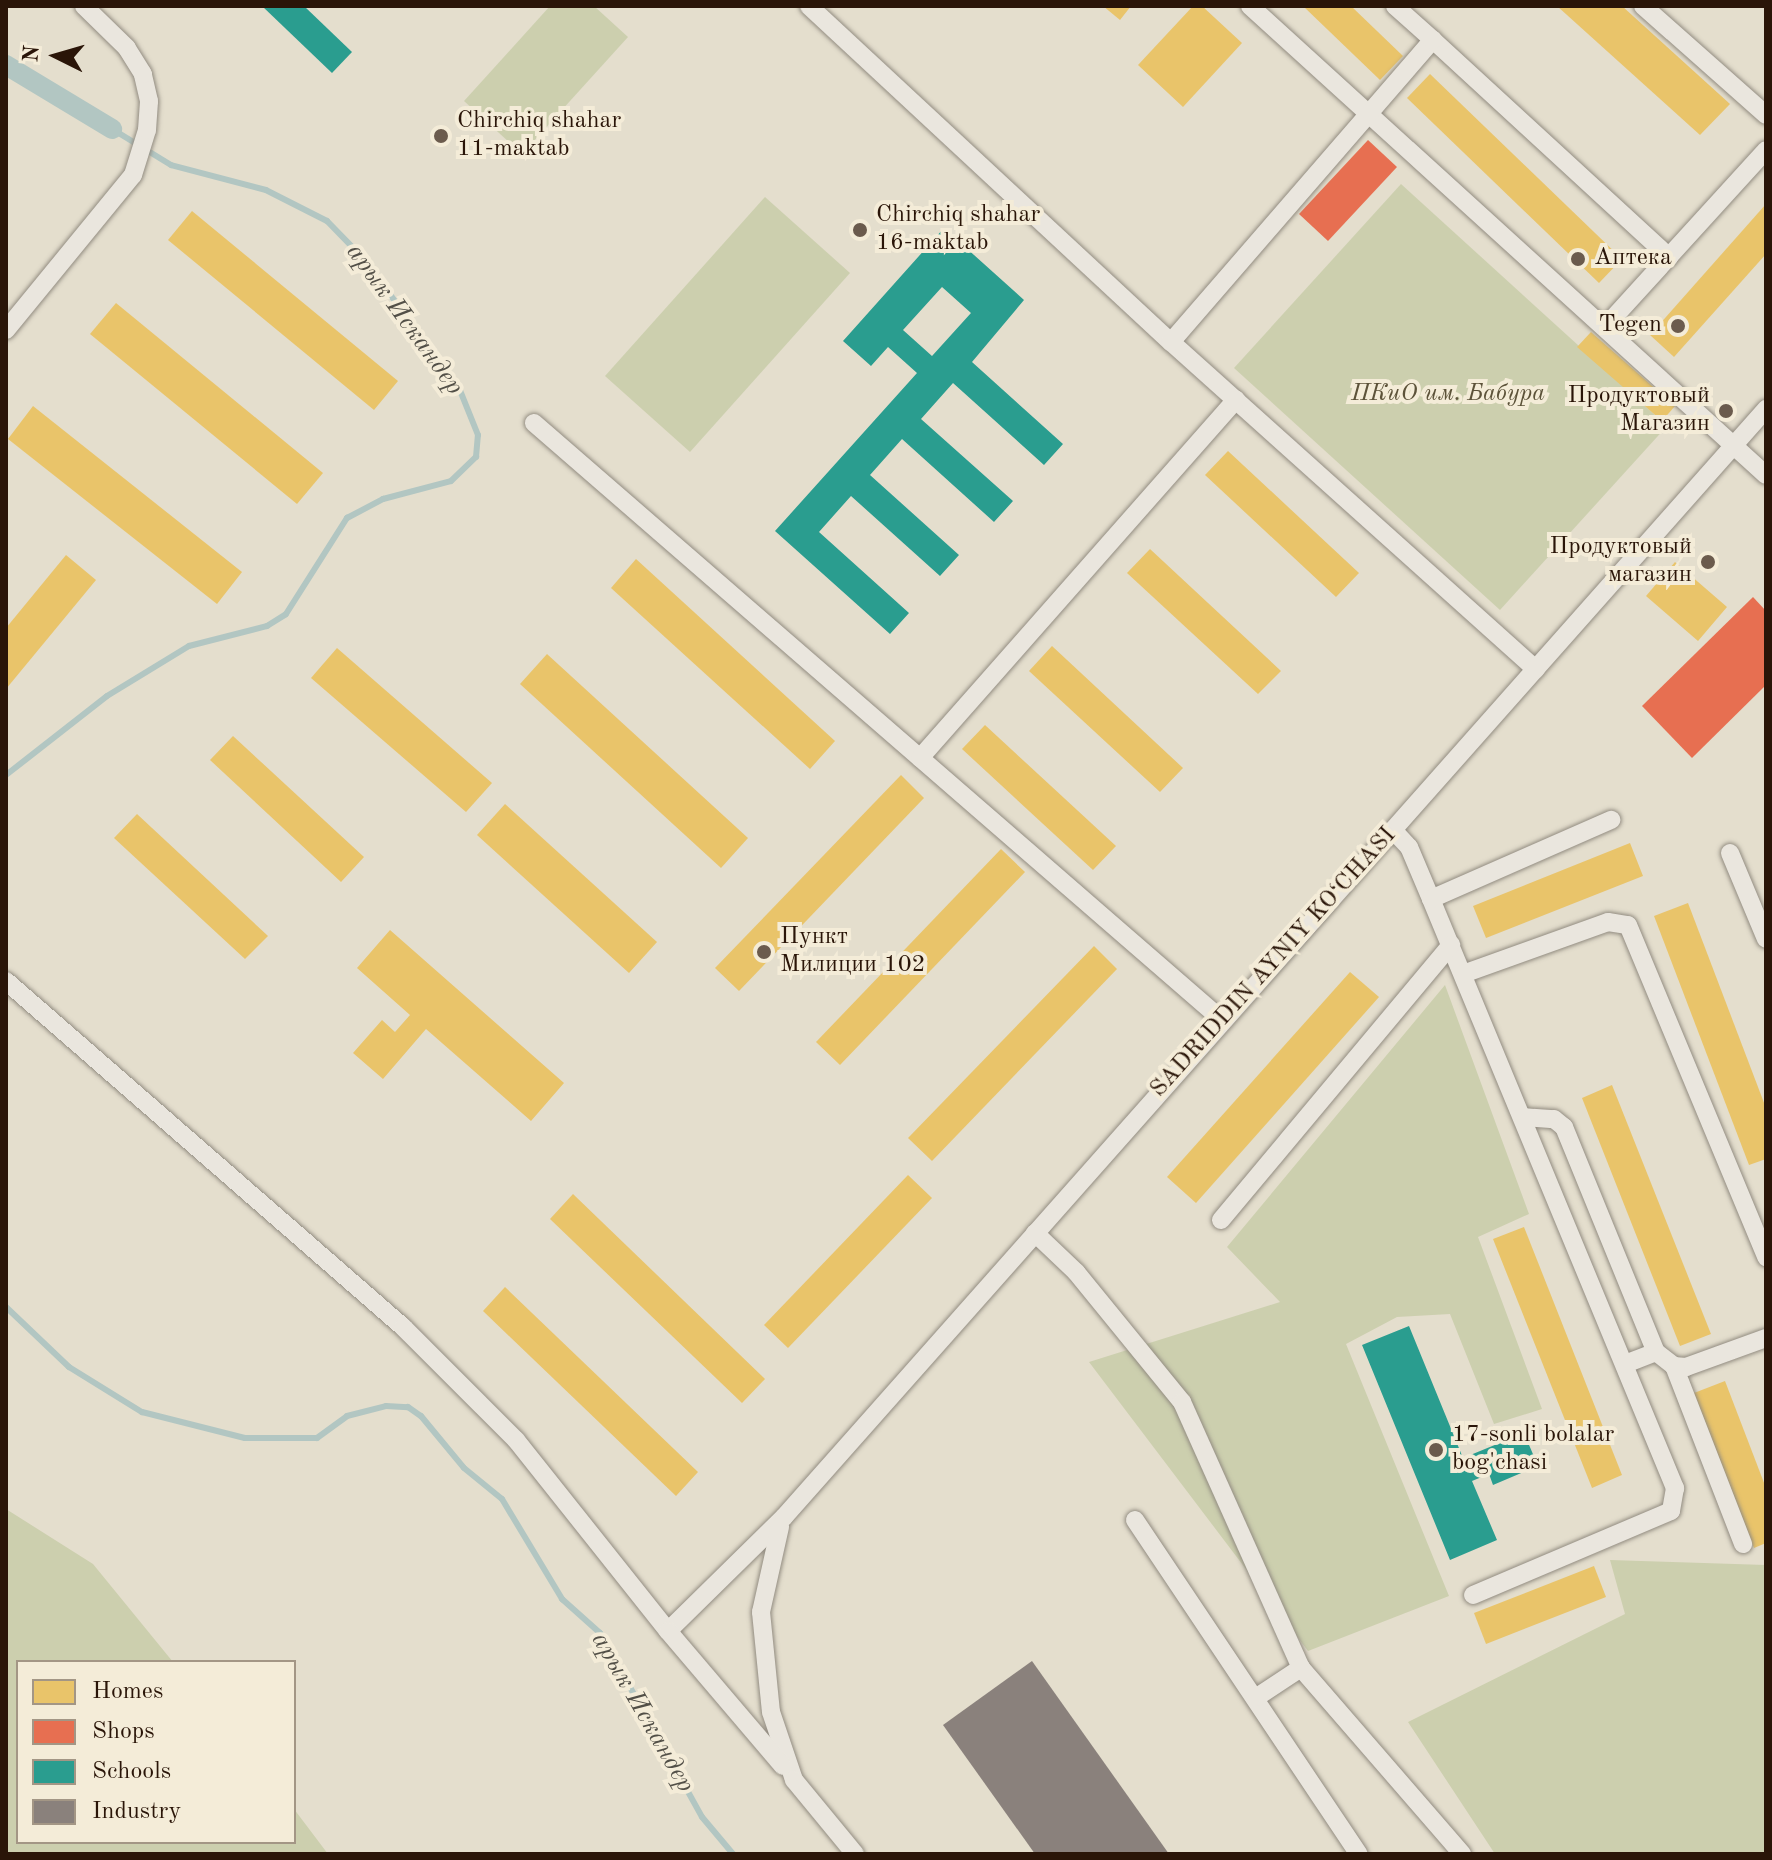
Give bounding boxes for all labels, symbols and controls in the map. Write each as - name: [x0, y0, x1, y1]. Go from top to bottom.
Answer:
- north arrow: [16, 16, 96, 96]
- text: N: [20, 45, 44, 63]
- place label: Chirchiq shahar 11-maktab: [457, 108, 621, 164]
- marker: Chirchiq shahar 11-maktab: [432, 127, 450, 145]
- place label: Chirchiq shahar 16-maktab: [876, 202, 1040, 258]
- marker: Chirchiq shahar 16-maktab: [851, 221, 869, 239]
- water label: арык Искандер: [339, 238, 469, 402]
- place label: Аптека: [1594, 245, 1672, 273]
- marker: Аптека: [1569, 250, 1587, 268]
- place label: Tegen: [1598, 312, 1662, 340]
- marker: Tegen: [1669, 317, 1687, 335]
- park label: ПКиО им. Бабура: [1351, 381, 1545, 409]
- place label: Продуктовый Магазин: [1567, 383, 1710, 439]
- marker: Продуктовый Магазин: [1717, 402, 1735, 420]
- place label: Продуктовый магазин: [1549, 534, 1692, 590]
- marker: Продуктовый магазин: [1699, 553, 1717, 571]
- street label: SADRIDDIN AYNIY KO‘CHASI: [1145, 822, 1403, 1104]
- place label: Пункт Милиции 102: [780, 924, 925, 980]
- marker: Пункт Милиции 102: [755, 943, 773, 961]
- place label: 17-sonli bolalar bog'chasi: [1452, 1422, 1614, 1478]
- marker: 17-sonli bolalar bog'chasi: [1427, 1441, 1445, 1459]
- water label: арык Искандер: [584, 1627, 700, 1799]
- legend: [16, 1660, 296, 1844]
- text: Homes: [92, 1680, 163, 1704]
- text: Shops: [92, 1720, 155, 1744]
- text: Schools: [92, 1760, 171, 1784]
- text: Industry: [92, 1800, 181, 1824]

